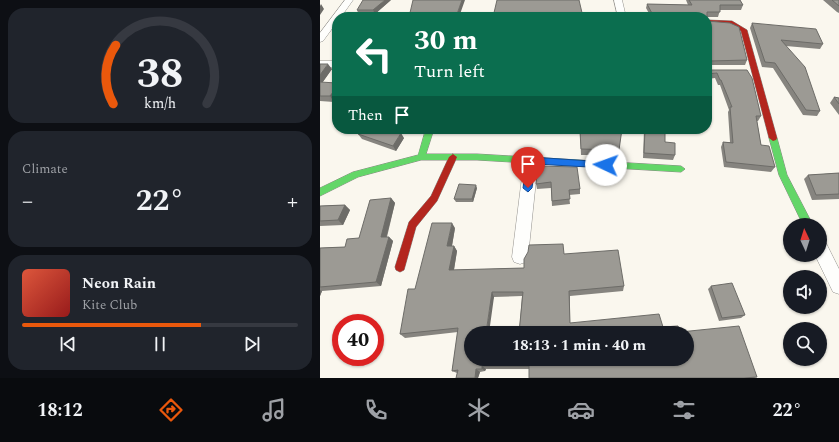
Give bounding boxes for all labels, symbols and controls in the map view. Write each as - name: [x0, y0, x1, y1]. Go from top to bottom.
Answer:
- text: 30 m: [414, 19, 478, 62]
- icon: left: [348, 28, 400, 80]
- text: 38: [137, 42, 183, 105]
- text: Turn left: [414, 58, 485, 85]
- text: km/h: [144, 92, 176, 114]
- text: Then: [348, 104, 383, 127]
- icon: arrive: [391, 104, 413, 126]
- position arrow: [585, 144, 627, 186]
- pin: [511, 147, 545, 188]
- icon: arrive: [517, 153, 539, 175]
- text: Climate: [22, 159, 68, 179]
- text: 22°: [136, 178, 184, 224]
- text: −: [22, 185, 33, 218]
- text: +: [287, 185, 298, 218]
- north arrow: [783, 218, 827, 262]
- map controls: [783, 218, 827, 366]
- button: sound: [783, 270, 827, 314]
- text: Neon Rain: [82, 272, 156, 295]
- text: Kite Club: [82, 295, 137, 315]
- speed limit sign: 40: [332, 314, 384, 366]
- button: search: [783, 322, 827, 366]
- icon: previous: [57, 333, 79, 355]
- icon: pause: [149, 333, 171, 355]
- icon: next: [241, 333, 263, 355]
- text: 18:13 · 1 min · 40 m: [512, 334, 646, 357]
- icon: directions: [157, 396, 185, 424]
- icon: music: [260, 396, 288, 424]
- icon: phone: [362, 396, 390, 424]
- icon: climate: [465, 396, 493, 424]
- icon: car: [567, 396, 595, 424]
- icon: filters: [670, 396, 698, 424]
- text: 18:12: [37, 397, 83, 424]
- text: 22°: [772, 397, 802, 424]

